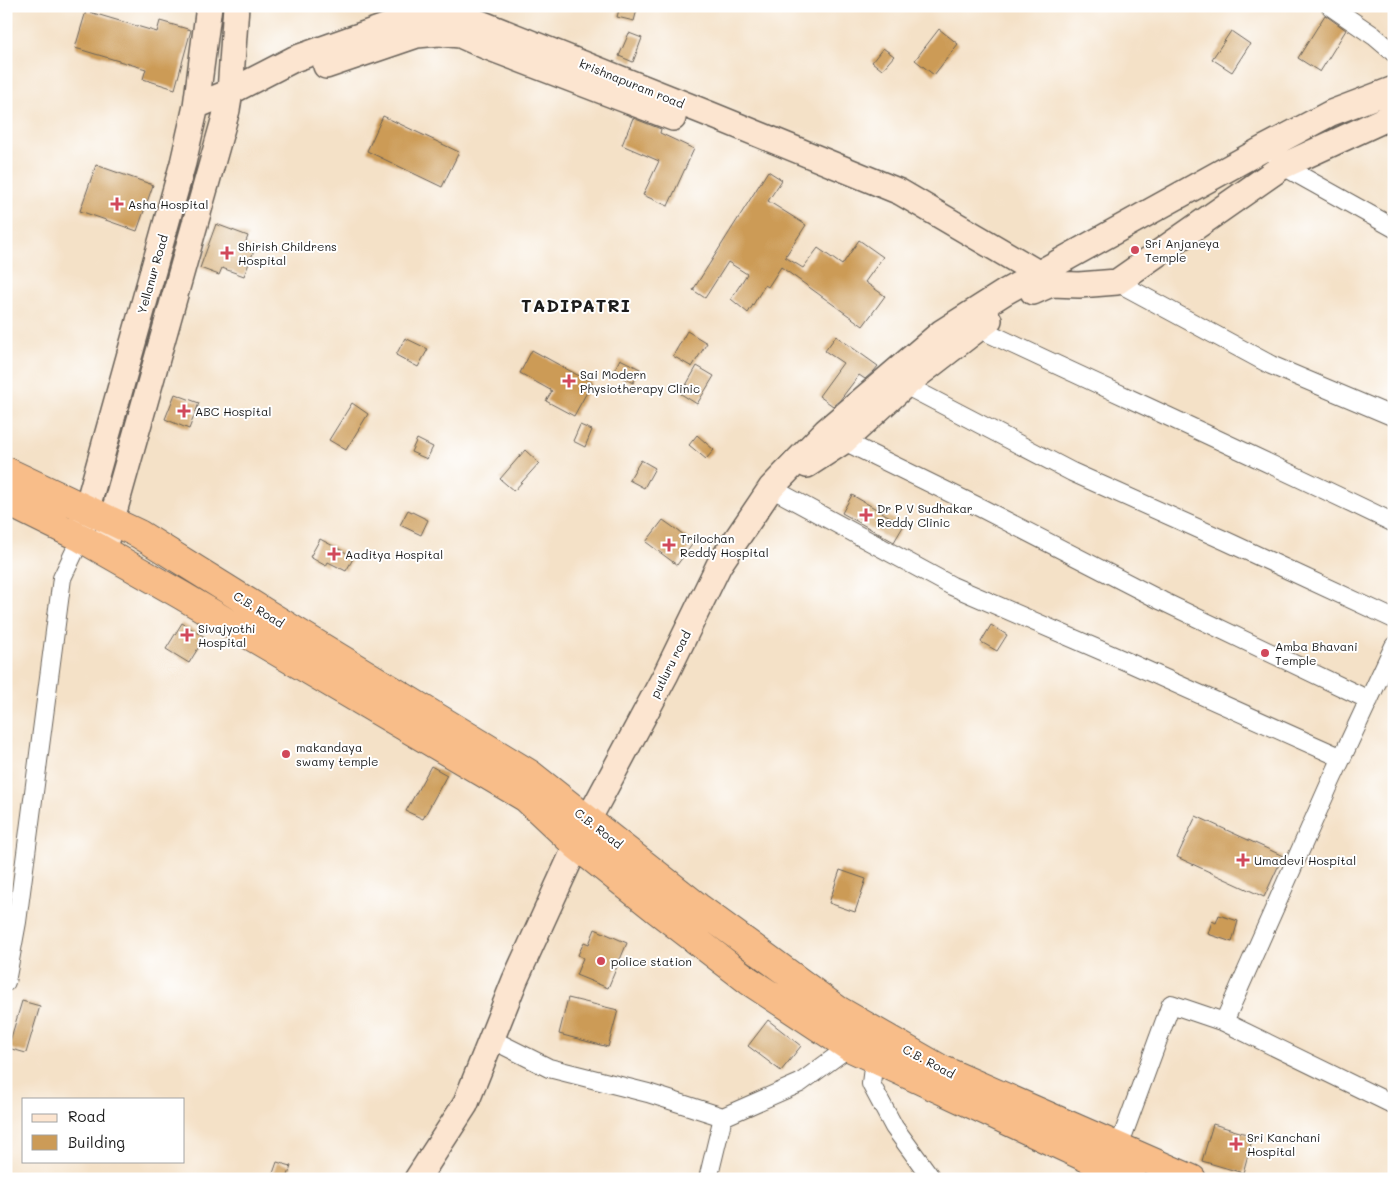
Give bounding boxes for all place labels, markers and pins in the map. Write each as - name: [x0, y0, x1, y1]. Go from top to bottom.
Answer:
- place label: Asha Hospital: [128, 196, 209, 212]
- marker: Asha Hospital: [110, 197, 124, 211]
- place label: Sri Anjaneya Temple: [1145, 235, 1220, 265]
- place label: Shirish Childrens Hospital: [238, 238, 337, 268]
- marker: Sri Anjaneya Temple: [1129, 244, 1141, 256]
- marker: Shirish Childrens Hospital: [220, 246, 234, 260]
- place label: Sai Modern Physiotherapy Clinic: [580, 366, 700, 396]
- marker: Sai Modern Physiotherapy Clinic: [562, 374, 576, 388]
- place label: ABC Hospital: [195, 403, 272, 419]
- marker: ABC Hospital: [177, 404, 191, 418]
- place label: Dr P V Sudhakar Reddy Clinic: [877, 500, 973, 530]
- marker: Dr P V Sudhakar Reddy Clinic: [859, 508, 873, 522]
- place label: Trilochan Reddy Hospital: [680, 530, 769, 560]
- marker: Trilochan Reddy Hospital: [662, 538, 676, 552]
- place label: Aaditya Hospital: [345, 546, 443, 562]
- marker: Aaditya Hospital: [327, 547, 341, 561]
- place label: Sivajyothi Hospital: [198, 620, 255, 650]
- marker: Sivajyothi Hospital: [180, 628, 194, 642]
- place label: Amba Bhavani Temple: [1275, 638, 1358, 668]
- marker: Amba Bhavani Temple: [1259, 647, 1271, 659]
- place label: makandaya swamy temple: [296, 739, 378, 769]
- marker: makandaya swamy temple: [280, 748, 292, 760]
- place label: Umadevi Hospital: [1254, 852, 1356, 868]
- marker: Umadevi Hospital: [1236, 853, 1250, 867]
- place label: police station: [611, 953, 692, 969]
- marker: police station: [595, 955, 607, 967]
- place label: Sri Kanchani Hospital: [1247, 1129, 1320, 1159]
- marker: Sri Kanchani Hospital: [1229, 1137, 1243, 1151]

